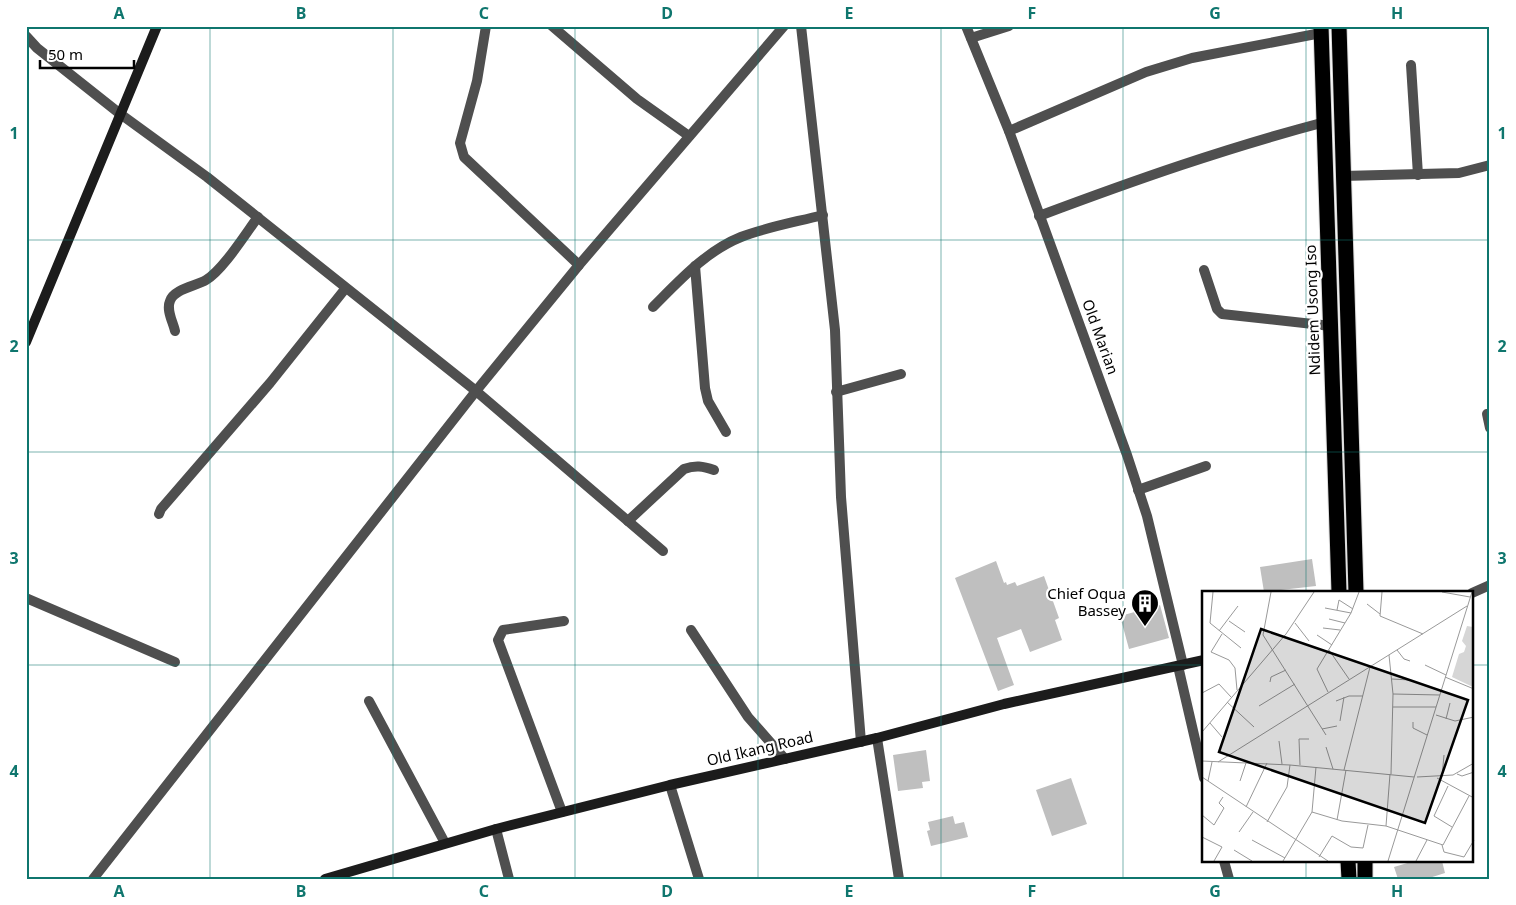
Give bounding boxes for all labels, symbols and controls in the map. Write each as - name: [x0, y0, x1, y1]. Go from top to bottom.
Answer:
- text: A: [113, 2, 125, 24]
- text: B: [296, 2, 306, 24]
- text: C: [479, 2, 489, 24]
- text: D: [661, 2, 673, 24]
- text: E: [845, 2, 854, 24]
- text: F: [1028, 2, 1036, 24]
- text: G: [1209, 2, 1221, 24]
- text: H: [1391, 2, 1403, 24]
- scale bar: [40, 38, 134, 70]
- text: 50 m: [48, 44, 83, 64]
- text: 1: [9, 122, 19, 144]
- text: 1: [1497, 122, 1507, 144]
- street label: Ndidem Usong Iso: [1300, 244, 1324, 376]
- street label: Old Marian: [1078, 296, 1124, 377]
- text: 2: [9, 335, 19, 357]
- text: 2: [1497, 335, 1507, 357]
- text: 3: [9, 547, 19, 569]
- text: 3: [1497, 547, 1507, 569]
- place label: Chief Oqua Bassey: [1047, 583, 1126, 620]
- building icon: Chief Oqua Bassey: [1130, 588, 1160, 627]
- inset map: [1202, 591, 1474, 862]
- street label: Old Ikang Road: [705, 726, 815, 770]
- text: 4: [9, 760, 19, 782]
- text: 4: [1497, 760, 1507, 782]
- text: A: [113, 880, 125, 902]
- text: B: [296, 880, 306, 902]
- text: C: [479, 880, 489, 902]
- text: D: [661, 880, 673, 902]
- text: E: [845, 880, 854, 902]
- text: F: [1028, 880, 1036, 902]
- text: G: [1209, 880, 1221, 902]
- text: H: [1391, 880, 1403, 902]

